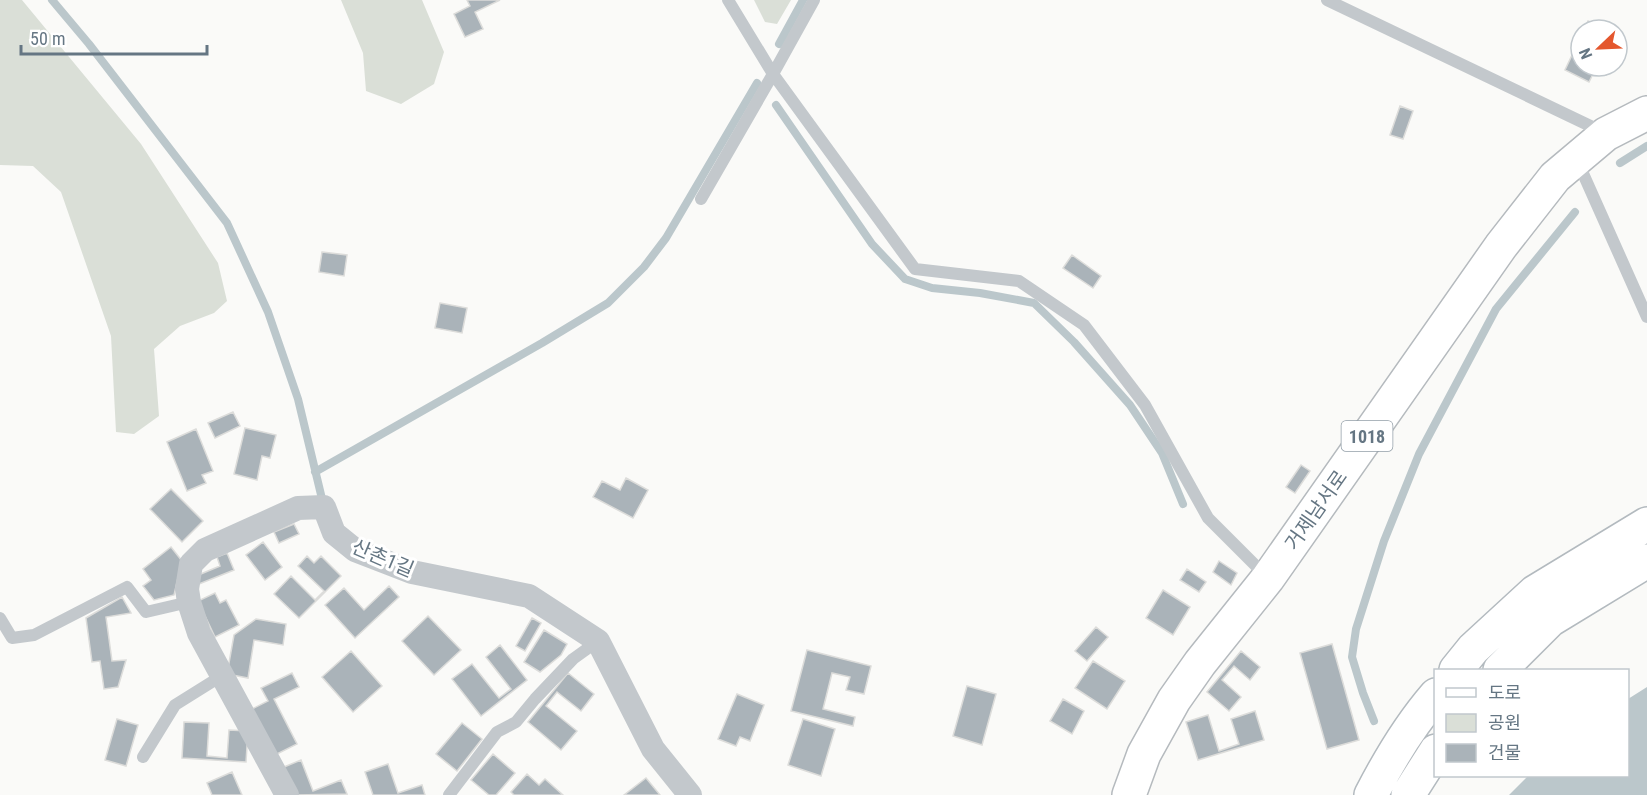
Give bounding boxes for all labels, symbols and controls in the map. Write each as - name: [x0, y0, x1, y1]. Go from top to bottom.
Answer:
- scale bar: [21, 18, 207, 56]
- north arrow: [1569, 18, 1629, 78]
- text: 50 m: [30, 28, 65, 49]
- text: N: [1575, 45, 1596, 62]
- road number: 1018: [1342, 421, 1392, 451]
- street label: 거제남서로: [1280, 465, 1352, 555]
- street label: 산촌1길: [348, 534, 418, 582]
- legend: [1434, 669, 1629, 777]
- text: 도로: [1488, 682, 1521, 703]
- text: 공원: [1488, 712, 1521, 733]
- text: 건물: [1488, 742, 1521, 763]

